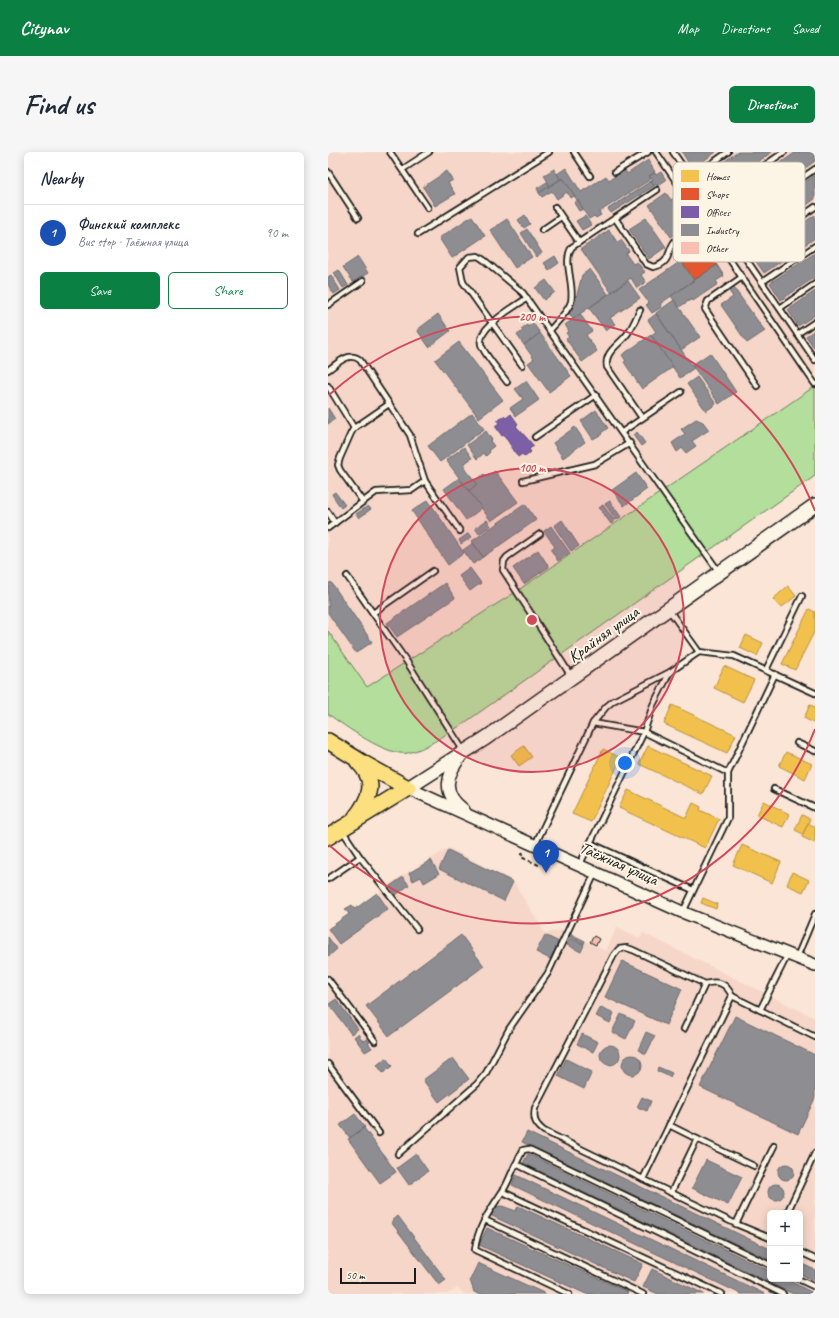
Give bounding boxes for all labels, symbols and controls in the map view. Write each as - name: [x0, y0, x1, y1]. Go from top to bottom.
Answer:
- text: Citynav: [20, 16, 68, 40]
- text: Map: [678, 20, 699, 37]
- text: Directions: [721, 20, 770, 37]
- text: Saved: [792, 20, 819, 37]
- button: Directions: [729, 86, 815, 123]
- text: Find us: [24, 87, 94, 122]
- legend: [673, 162, 805, 262]
- text: Nearby: [40, 168, 83, 189]
- text: Homes: [706, 169, 731, 183]
- text: Shops: [706, 187, 730, 201]
- text: Offices: [706, 205, 731, 219]
- text: Финский комплекс: [78, 215, 179, 234]
- text: Industry: [706, 223, 740, 237]
- text: 1: [50, 225, 56, 241]
- text: 90 m: [266, 225, 288, 241]
- text: Bus stop · Таёжная улица: [78, 234, 188, 250]
- text: Other: [706, 241, 729, 255]
- button: Save: [40, 272, 160, 309]
- button: Share: [168, 272, 288, 309]
- text: 200 m: [519, 309, 546, 325]
- text: 100 m: [519, 460, 546, 476]
- street label: Крайняя улица: [564, 601, 644, 667]
- centre of rings: [525, 613, 539, 627]
- your location: [615, 753, 635, 773]
- street label: Таёжная улица: [576, 837, 662, 890]
- pin: 1: [533, 840, 559, 873]
- map controls: [767, 1210, 803, 1282]
- button: +: [767, 1210, 803, 1246]
- button: −: [767, 1246, 803, 1282]
- scale bar: [340, 1266, 416, 1285]
- text: 50 m: [346, 1268, 365, 1282]

